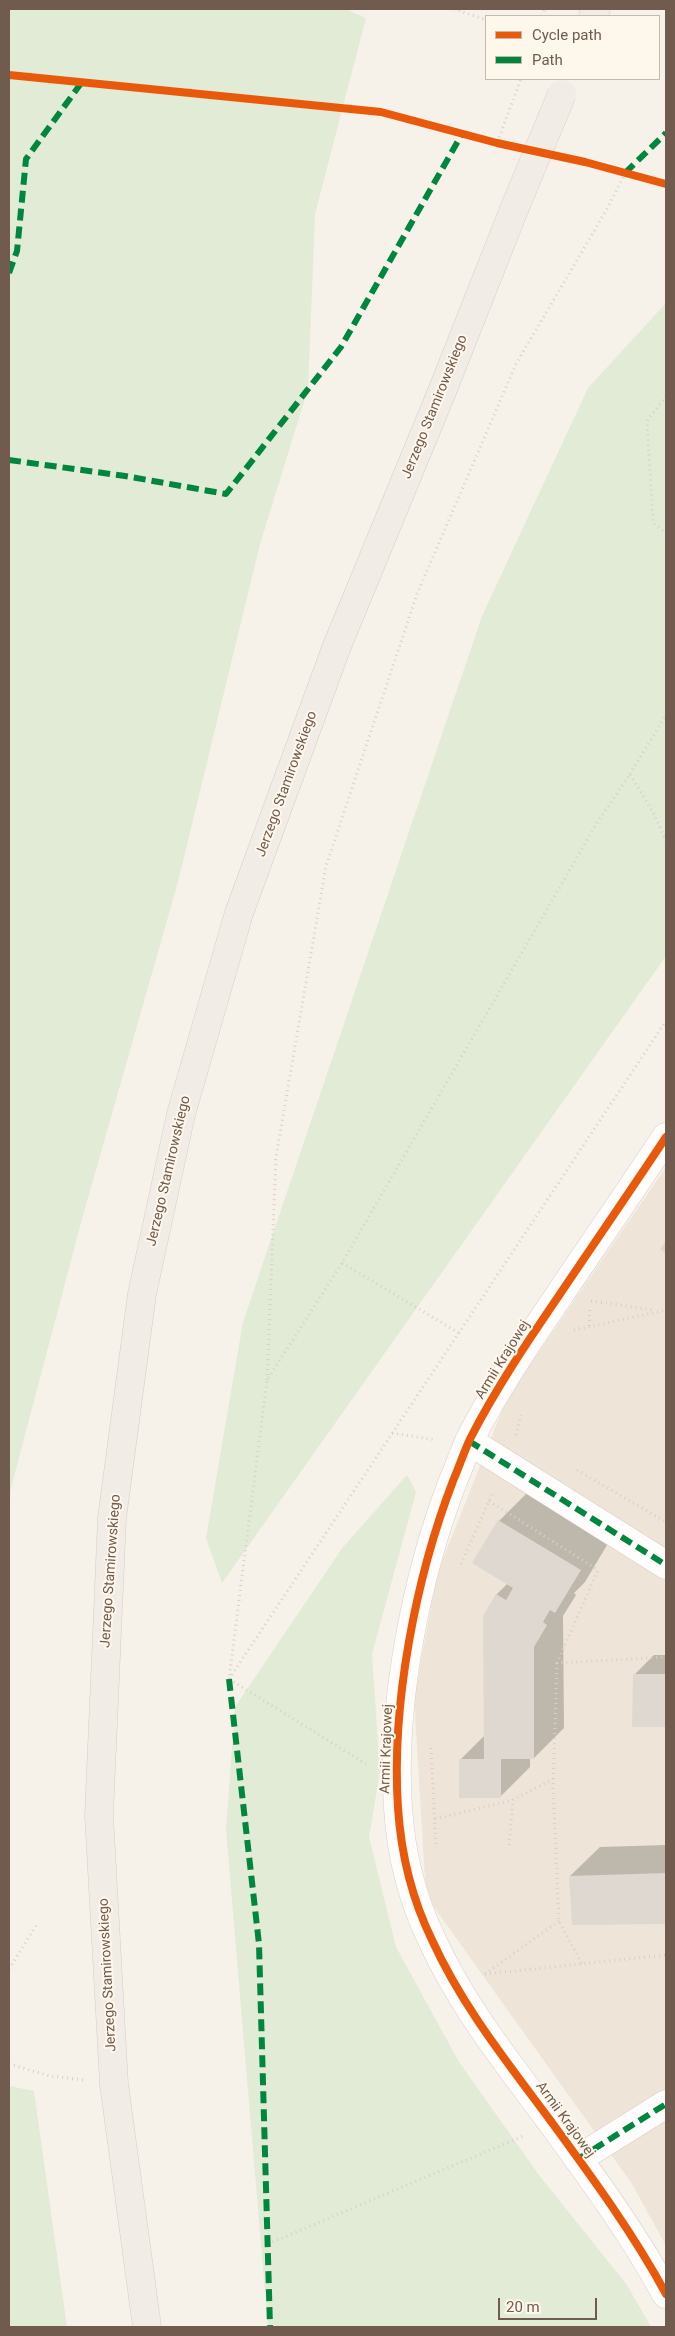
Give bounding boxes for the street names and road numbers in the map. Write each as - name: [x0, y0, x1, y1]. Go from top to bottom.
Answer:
- street label: Jerzego Stamirowskiego: [398, 333, 472, 481]
- street label: Jerzego Stamirowskiego: [253, 709, 321, 859]
- street label: Jerzego Stamirowskiego: [144, 1094, 194, 1248]
- street label: Armii Krajowej: [472, 1317, 534, 1403]
- street label: Jerzego Stamirowskiego: [97, 1494, 125, 1648]
- street label: Armii Krajowej: [377, 1704, 397, 1794]
- street label: Jerzego Stamirowskiego: [96, 1898, 120, 2052]
- street label: Armii Krajowej: [532, 2079, 598, 2161]

